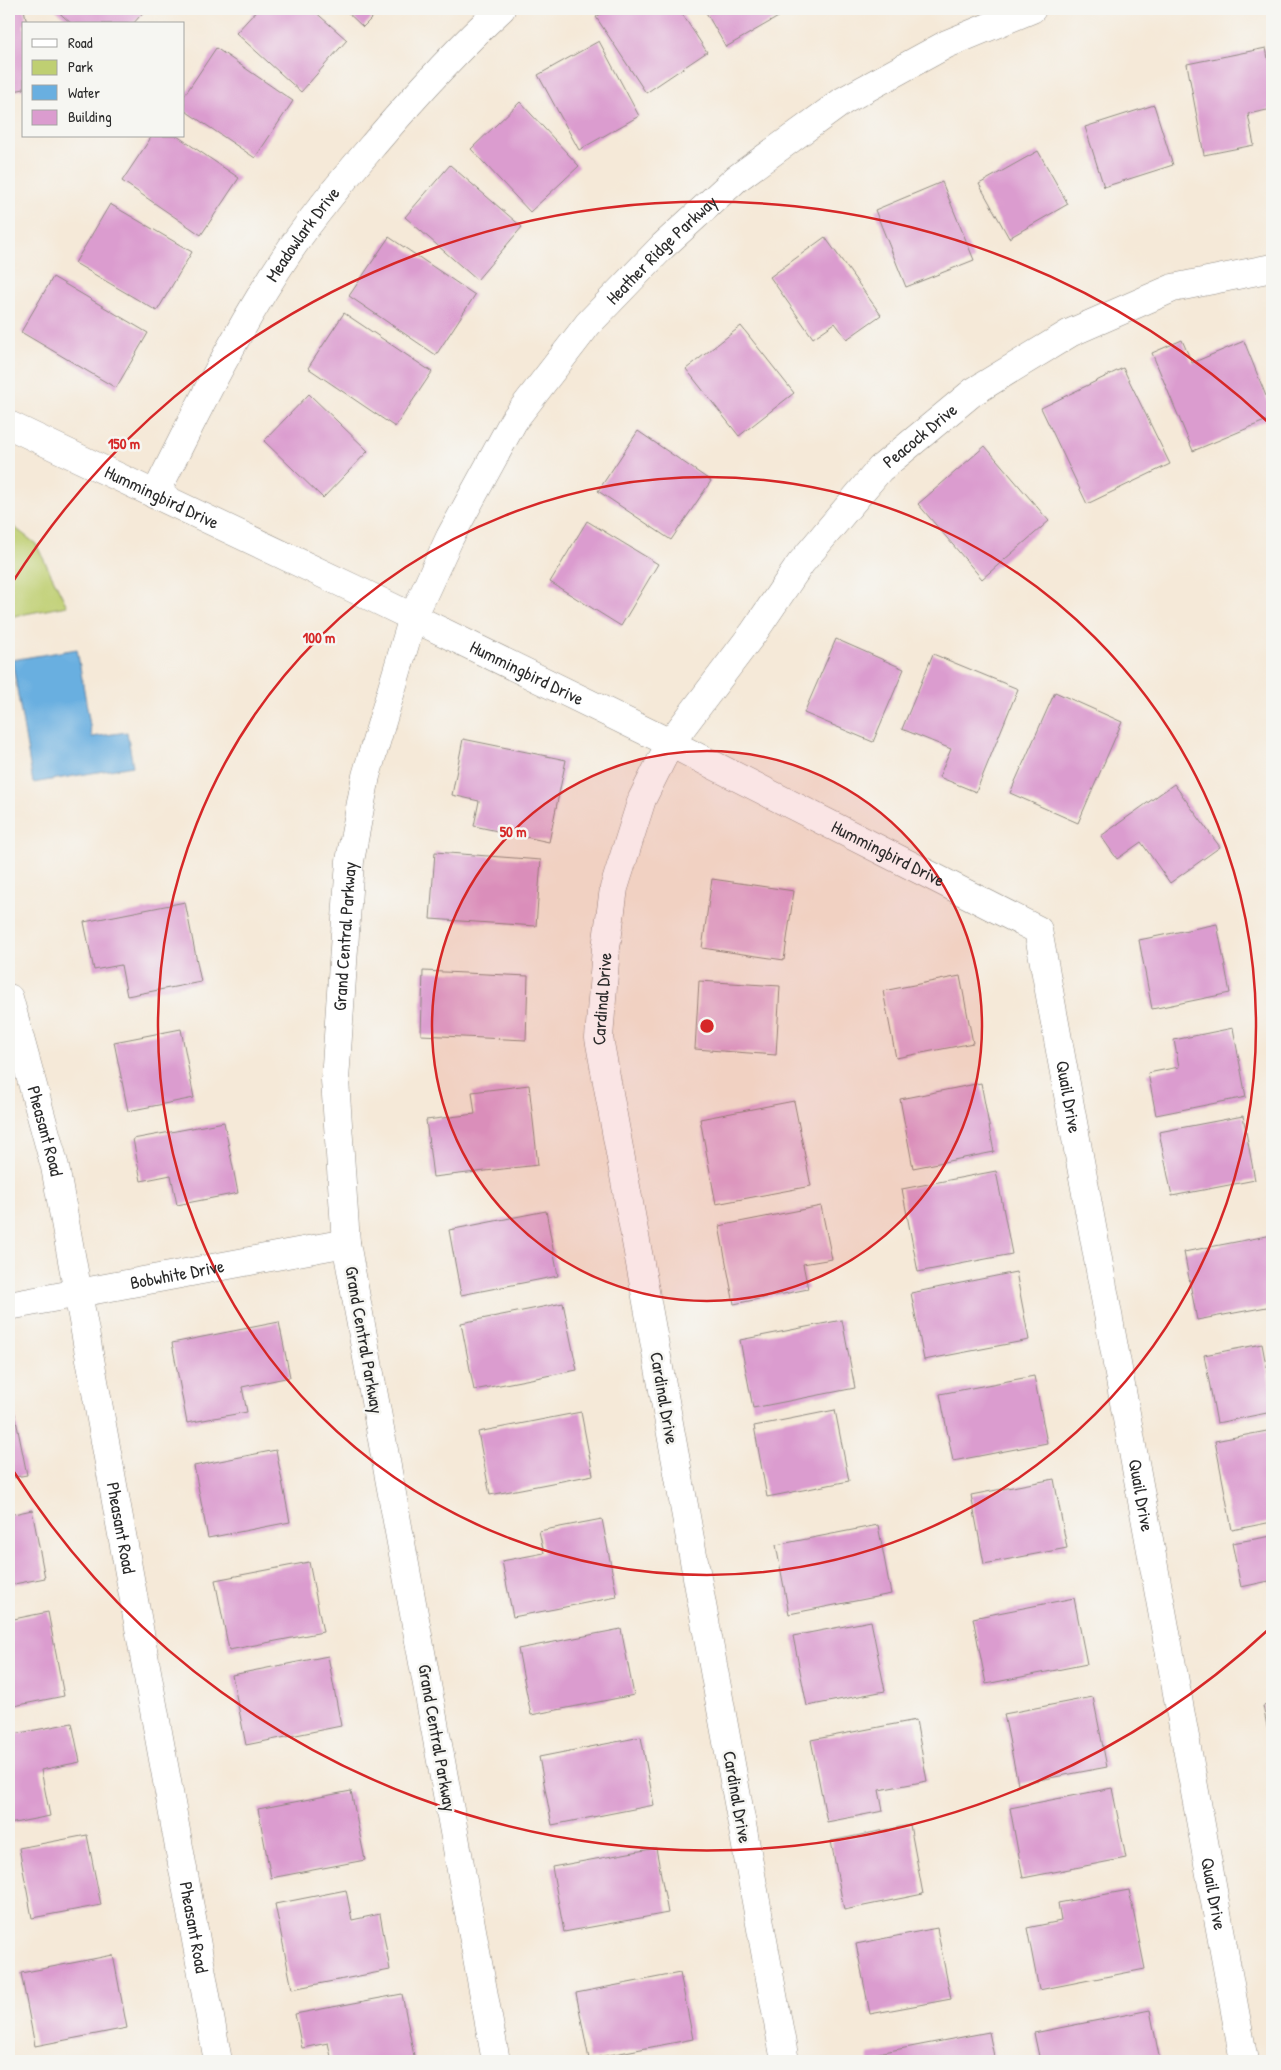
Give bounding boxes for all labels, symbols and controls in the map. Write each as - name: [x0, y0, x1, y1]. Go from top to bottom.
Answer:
- legend: [22, 22, 185, 138]
- text: Road: [68, 32, 93, 53]
- text: Park: [68, 56, 93, 77]
- text: Water: [68, 82, 100, 103]
- text: Building: [68, 106, 112, 127]
- street label: Meadowlark Drive: [259, 181, 345, 287]
- street label: Heather Ridge Parkway: [600, 189, 723, 310]
- street label: Peacock Drive: [877, 397, 962, 474]
- text: 150 m: [108, 433, 140, 454]
- street label: Hummingbird Drive: [101, 459, 223, 535]
- text: 100 m: [303, 627, 335, 648]
- street label: Hummingbird Drive: [466, 634, 588, 711]
- street label: Hummingbird Drive: [827, 814, 949, 893]
- text: 50 m: [500, 821, 526, 842]
- street label: Grand Central Parkway: [327, 861, 362, 1012]
- street label: Cardinal Drive: [586, 952, 618, 1047]
- centre of rings: [698, 1017, 716, 1035]
- street label: Quail Drive: [1050, 1059, 1088, 1135]
- street label: Pheasant Road: [22, 1083, 69, 1178]
- street label: Bobwhite Drive: [128, 1253, 226, 1295]
- street label: Grand Central Parkway: [339, 1264, 390, 1416]
- street label: Cardinal Drive: [644, 1350, 685, 1446]
- street label: Quail Drive: [1123, 1457, 1160, 1533]
- street label: Pheasant Road: [101, 1480, 142, 1576]
- street label: Grand Central Parkway: [412, 1662, 463, 1814]
- street label: Cardinal Drive: [717, 1749, 758, 1845]
- street label: Quail Drive: [1195, 1856, 1233, 1932]
- street label: Pheasant Road: [174, 1879, 215, 1975]

